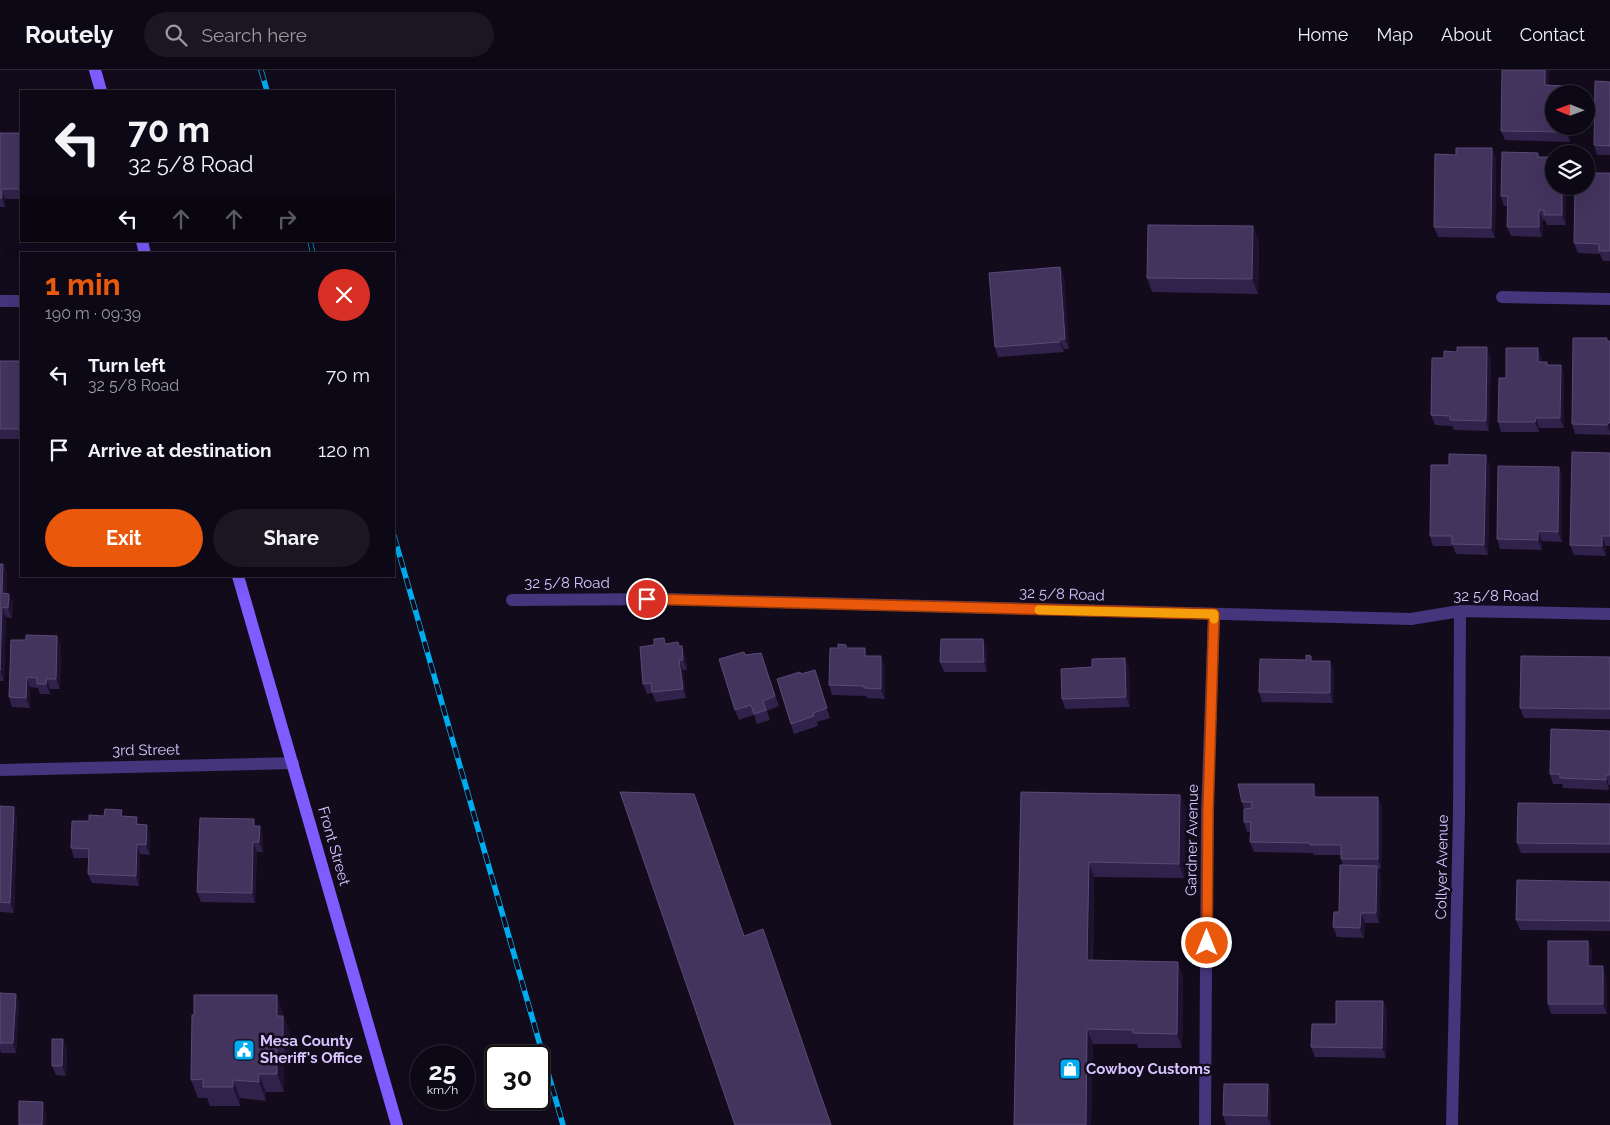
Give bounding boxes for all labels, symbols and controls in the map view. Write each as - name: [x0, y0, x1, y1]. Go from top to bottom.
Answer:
- search box: [144, 12, 494, 57]
- text: Routely: [25, 20, 114, 49]
- icon: search: [162, 21, 190, 49]
- text: Search here: [202, 24, 307, 46]
- text: Home: [1297, 24, 1348, 45]
- text: Map: [1376, 24, 1413, 45]
- text: About: [1441, 24, 1492, 45]
- text: Contact: [1520, 24, 1585, 45]
- north arrow: [1545, 85, 1595, 135]
- map controls: [1545, 85, 1595, 195]
- text: 70 m: [128, 109, 210, 150]
- icon: left: [45, 110, 110, 175]
- button: layers: [1545, 145, 1595, 195]
- text: 32 5/8 Road: [128, 151, 253, 177]
- icon: left: [114, 205, 142, 233]
- icon: ahead: [167, 205, 195, 233]
- icon: ahead: [220, 205, 248, 233]
- icon: right: [273, 205, 301, 233]
- text: 1 min: [45, 267, 121, 302]
- button: close: [318, 269, 370, 321]
- text: 190 m · 09:39: [45, 304, 141, 323]
- text: Turn left: [88, 354, 165, 376]
- icon: left: [45, 361, 73, 389]
- text: 70 m: [326, 364, 370, 386]
- text: 32 5/8 Road: [88, 376, 179, 395]
- icon: arrive: [45, 436, 73, 464]
- text: Arrive at destination: [88, 439, 272, 461]
- text: 120 m: [318, 439, 370, 461]
- button: Exit: [45, 509, 203, 567]
- button: Share: [213, 509, 370, 567]
- street label: 32 5/8 Road: [524, 574, 610, 592]
- pin: [626, 578, 668, 620]
- street label: 32 5/8 Road: [1019, 584, 1105, 604]
- icon: arrive: [633, 585, 661, 613]
- street label: 32 5/8 Road: [1453, 587, 1539, 605]
- street label: 3rd Street: [112, 740, 180, 760]
- street label: Gardner Avenue: [1182, 784, 1202, 896]
- street label: Front Street: [314, 804, 354, 888]
- street label: Collyer Avenue: [1432, 814, 1452, 920]
- position arrow: [1180, 916, 1232, 968]
- place label: Mesa County Sheriff's Office: [260, 1032, 362, 1067]
- public building icon: Mesa County Sheriff's Office: [232, 1038, 256, 1062]
- speed limit sign: 30: [485, 1045, 550, 1110]
- text: 25: [429, 1056, 456, 1086]
- shop icon: Cowboy Customs: [1058, 1057, 1082, 1081]
- place label: Cowboy Customs: [1086, 1060, 1211, 1078]
- text: km/h: [427, 1083, 458, 1097]

